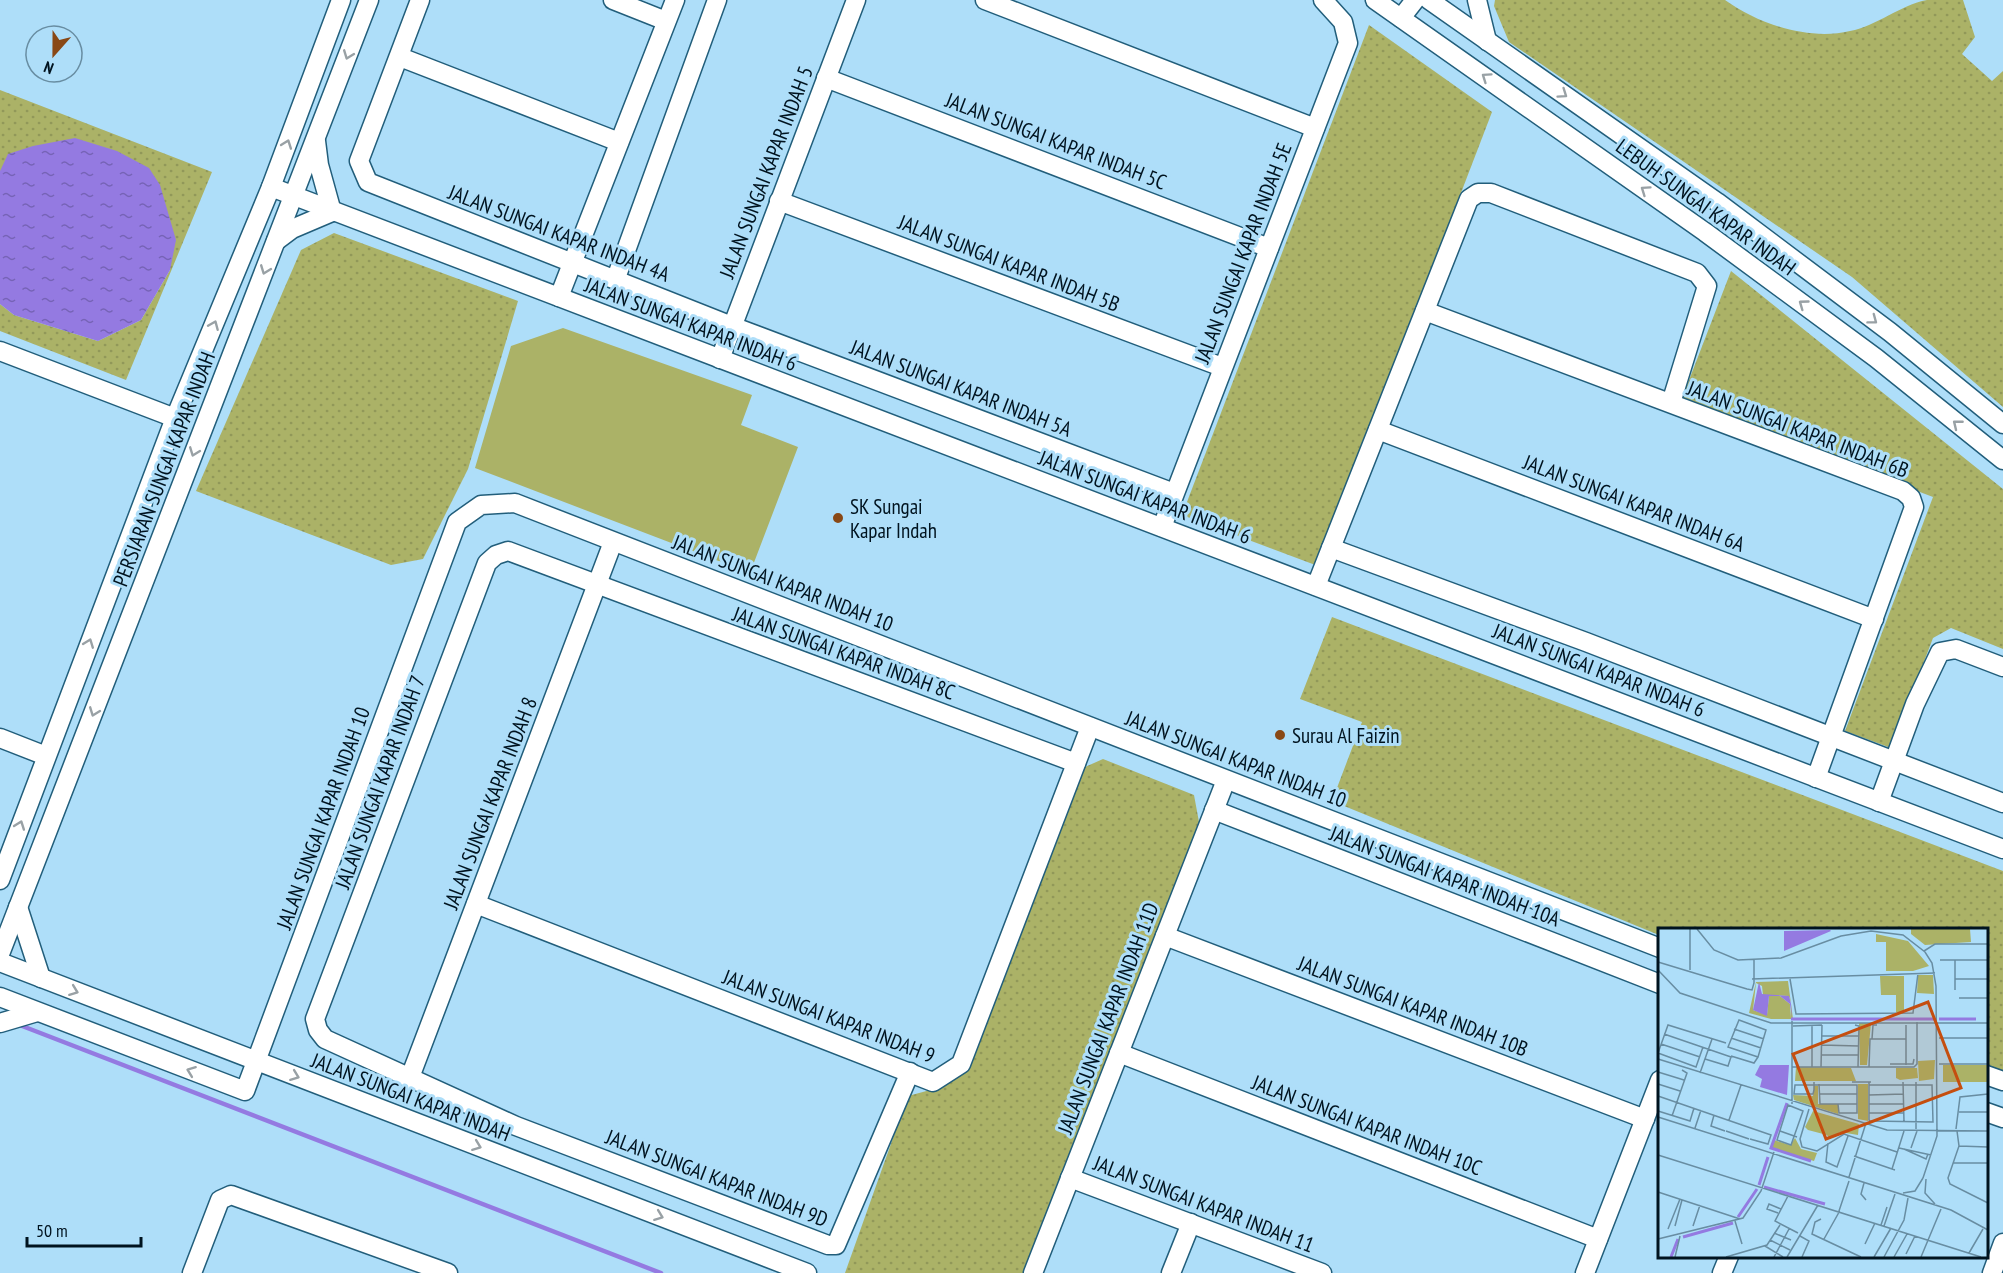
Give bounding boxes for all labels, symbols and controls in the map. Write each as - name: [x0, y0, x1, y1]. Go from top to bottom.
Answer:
- north arrow: [24, 24, 84, 84]
- one-way arrow: [343, 49, 355, 60]
- text: N: [41, 57, 56, 79]
- street label: JALAN SUNGAI KAPAR INDAH 5: [713, 62, 819, 283]
- one-way arrow: [1482, 73, 1493, 84]
- street label: JALAN SUNGAI KAPAR INDAH 5C: [941, 86, 1171, 196]
- one-way arrow: [1556, 87, 1567, 98]
- street label: LEBUH SUNGAI KAPAR INDAH: [1611, 133, 1801, 281]
- one-way arrow: [280, 139, 293, 150]
- street label: JALAN SUNGAI KAPAR INDAH 5E: [1188, 139, 1298, 368]
- street label: JALAN SUNGAI KAPAR INDAH 4A: [444, 178, 673, 288]
- one-way arrow: [1641, 186, 1652, 197]
- street label: JALAN SUNGAI KAPAR INDAH 5B: [894, 208, 1123, 318]
- one-way arrow: [259, 264, 272, 275]
- street label: JALAN SUNGAI KAPAR INDAH 6: [580, 271, 801, 377]
- one-way arrow: [1799, 301, 1810, 312]
- one-way arrow: [1867, 312, 1878, 323]
- one-way arrow: [207, 320, 219, 331]
- street label: JALAN SUNGAI KAPAR INDAH 5A: [846, 333, 1075, 443]
- street label: PERSIARAN SUNGAI KAPAR INDAH: [107, 348, 221, 590]
- street label: JALAN SUNGAI KAPAR INDAH 6B: [1683, 374, 1912, 484]
- one-way arrow: [1953, 420, 1964, 431]
- street label: JALAN SUNGAI KAPAR INDAH 6: [1034, 444, 1255, 550]
- one-way arrow: [189, 446, 202, 457]
- street label: JALAN SUNGAI KAPAR INDAH 6A: [1519, 448, 1748, 558]
- place label: SK Sungai Kapar Indah: [850, 493, 937, 544]
- marker: SK Sungai Kapar Indah: [831, 511, 845, 525]
- street label: JALAN SUNGAI KAPAR INDAH 10: [668, 528, 897, 638]
- street label: JALAN SUNGAI KAPAR INDAH 8C: [728, 600, 959, 706]
- street label: JALAN SUNGAI KAPAR INDAH 6: [1488, 617, 1709, 723]
- one-way arrow: [82, 638, 94, 649]
- street label: JALAN SUNGAI KAPAR INDAH 7: [329, 672, 431, 893]
- street label: JALAN SUNGAI KAPAR INDAH 8: [437, 693, 543, 914]
- street label: JALAN SUNGAI KAPAR INDAH 10: [270, 703, 376, 934]
- street label: JALAN SUNGAI KAPAR INDAH 10: [1121, 704, 1350, 814]
- one-way arrow: [88, 706, 101, 717]
- place label: Surau Al Faizin: [1292, 722, 1400, 749]
- marker: Surau Al Faizin: [1273, 728, 1287, 742]
- street label: JALAN SUNGAI KAPAR INDAH 10A: [1325, 819, 1564, 932]
- one-way arrow: [13, 820, 26, 831]
- street label: JALAN SUNGAI KAPAR INDAH 11D: [1051, 899, 1165, 1138]
- inset map: [1658, 928, 1988, 1258]
- street label: JALAN SUNGAI KAPAR INDAH 10B: [1293, 949, 1532, 1062]
- street label: JALAN SUNGAI KAPAR INDAH 9: [718, 963, 939, 1069]
- one-way arrow: [68, 983, 79, 996]
- street label: JALAN SUNGAI KAPAR INDAH: [307, 1046, 514, 1147]
- one-way arrow: [186, 1065, 196, 1078]
- street label: JALAN SUNGAI KAPAR INDAH 10C: [1247, 1068, 1486, 1181]
- one-way arrow: [289, 1069, 300, 1081]
- street label: JALAN SUNGAI KAPAR INDAH 9D: [601, 1123, 832, 1233]
- one-way arrow: [471, 1139, 482, 1151]
- street label: JALAN SUNGAI KAPAR INDAH 11: [1089, 1149, 1318, 1259]
- one-way arrow: [653, 1209, 664, 1221]
- scale bar: [27, 1210, 141, 1248]
- text: 50 m: [36, 1219, 68, 1242]

